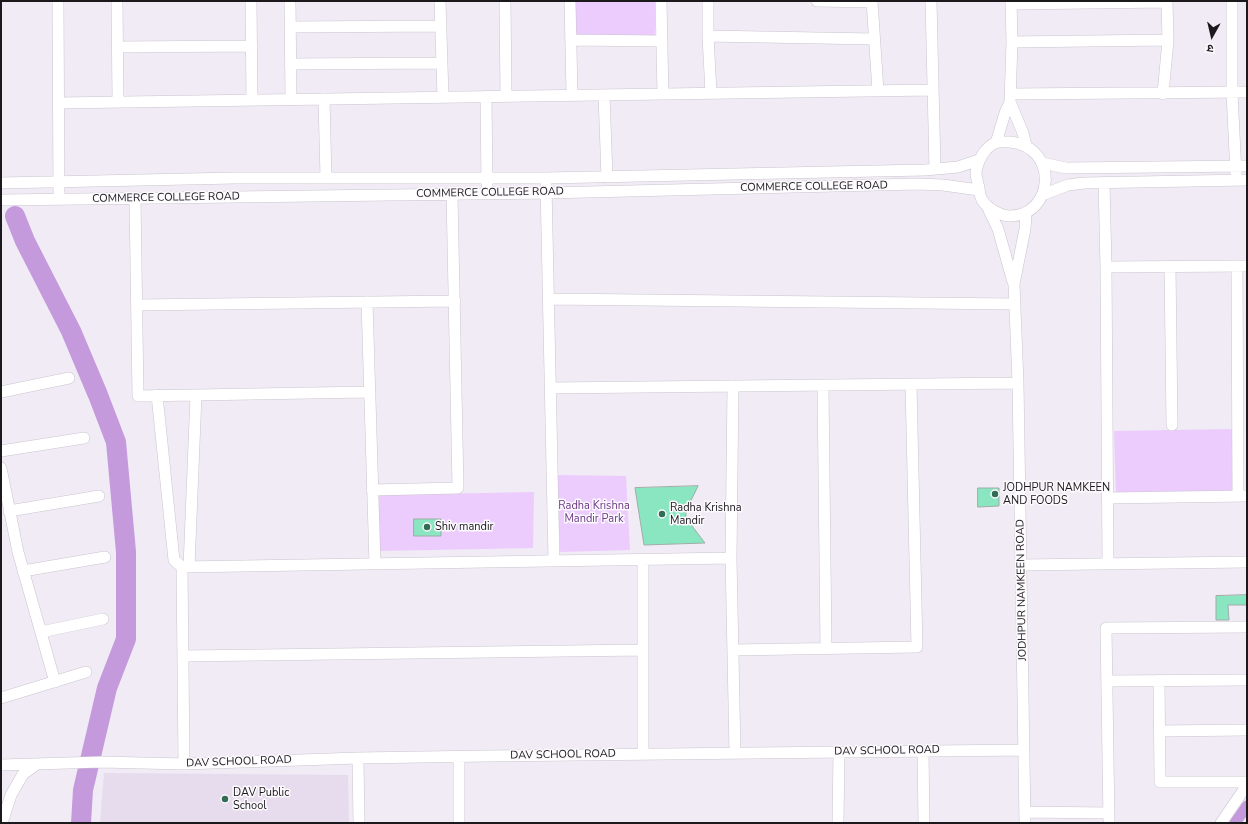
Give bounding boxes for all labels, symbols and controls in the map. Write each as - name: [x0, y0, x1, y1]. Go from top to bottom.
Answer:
- north arrow: [1192, 16, 1232, 56]
- text: उ: [1206, 41, 1214, 56]
- street label: COMMERCE COLLEGE ROAD: [740, 179, 888, 195]
- street label: COMMERCE COLLEGE ROAD: [416, 185, 564, 201]
- street label: COMMERCE COLLEGE ROAD: [92, 190, 240, 206]
- place label: JODHPUR NAMKEEN AND FOODS: [1003, 481, 1110, 507]
- marker: JODHPUR NAMKEEN AND FOODS: [990, 489, 1000, 499]
- park label: Radha Krishna Mandir Park: [558, 499, 630, 525]
- place label: Radha Krishna Mandir: [670, 501, 741, 527]
- marker: Radha Krishna Mandir: [657, 509, 667, 519]
- street label: JODHPUR NAMKEEN ROAD: [1014, 519, 1030, 661]
- place label: Shiv mandir: [435, 520, 493, 534]
- marker: Shiv mandir: [422, 522, 432, 532]
- street label: DAV SCHOOL ROAD: [834, 743, 940, 759]
- street label: DAV SCHOOL ROAD: [510, 747, 616, 763]
- street label: DAV SCHOOL ROAD: [186, 754, 292, 770]
- place label: DAV Public School: [233, 786, 289, 812]
- marker: DAV Public School: [220, 794, 230, 804]

